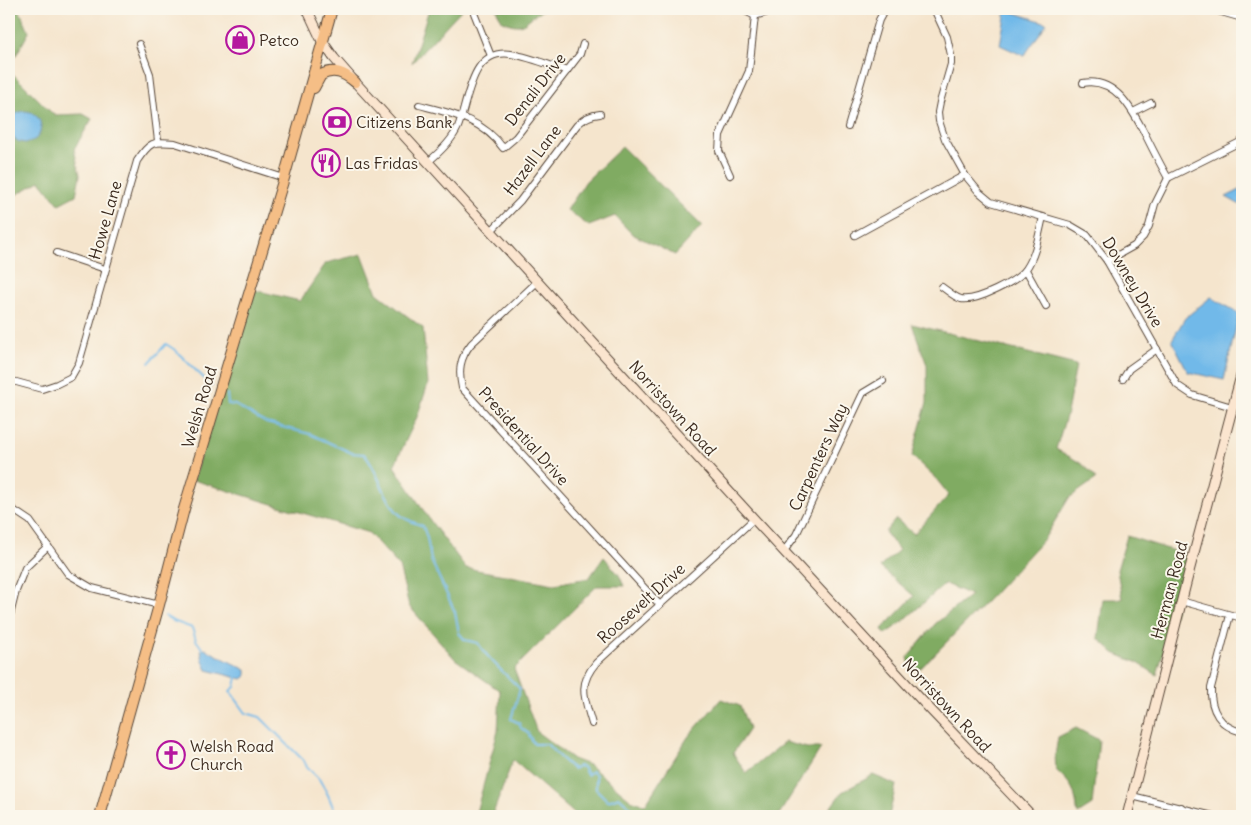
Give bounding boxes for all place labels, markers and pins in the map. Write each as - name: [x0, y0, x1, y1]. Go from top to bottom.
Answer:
- shop icon: Petco: [225, 25, 255, 55]
- place label: Petco: [259, 30, 299, 50]
- bank icon: Citizens Bank: [322, 107, 352, 137]
- place label: Citizens Bank: [356, 112, 452, 132]
- restaurant icon: Las Fridas: [311, 148, 341, 178]
- place label: Las Fridas: [345, 153, 418, 173]
- place label: Welsh Road Church: [190, 736, 274, 774]
- church icon: Welsh Road Church: [156, 740, 186, 770]

